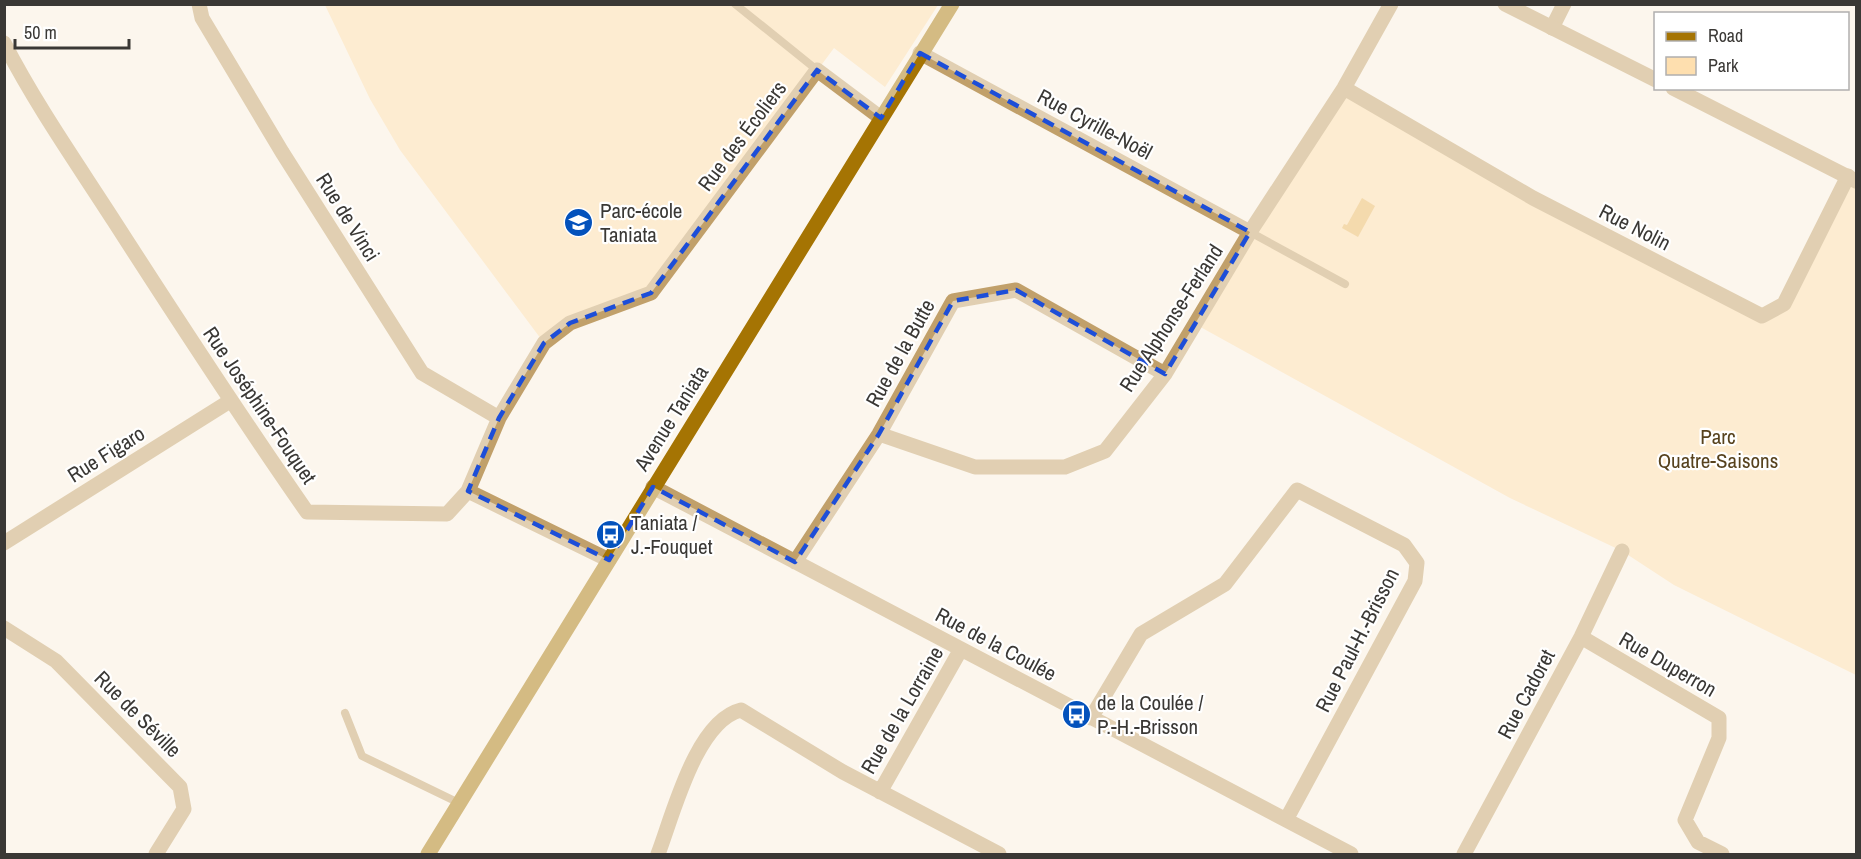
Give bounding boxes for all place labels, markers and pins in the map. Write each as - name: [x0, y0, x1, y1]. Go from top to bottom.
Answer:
- place label: Parc-école Taniata: [600, 196, 682, 249]
- school or university icon: Parc-école Taniata: [563, 206, 595, 238]
- place label: Taniata / J.-Fouquet: [631, 508, 713, 561]
- bus stop icon: Taniata / J.-Fouquet: [594, 518, 626, 550]
- place label: de la Coulée / P.-H.-Brisson: [1097, 688, 1203, 741]
- bus stop icon: de la Coulée / P.-H.-Brisson: [1060, 698, 1092, 730]

